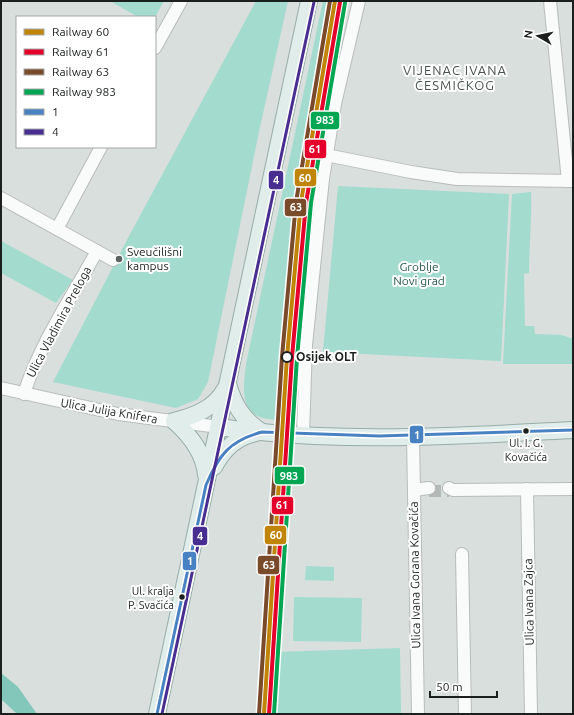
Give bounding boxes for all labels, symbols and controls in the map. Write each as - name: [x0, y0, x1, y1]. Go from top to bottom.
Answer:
- legend: [16, 16, 156, 148]
- north arrow: [518, 16, 558, 56]
- text: Railway 60: [52, 25, 109, 38]
- text: N: [522, 29, 535, 39]
- text: Railway 61: [52, 45, 109, 58]
- district label: VIJENAC IVANA ČESMIČKOG: [403, 63, 507, 92]
- text: Railway 63: [52, 65, 109, 78]
- text: Railway 983: [52, 85, 116, 98]
- text: 1: [52, 105, 59, 118]
- line badge: 983: [310, 111, 340, 130]
- text: 983: [316, 114, 334, 126]
- text: 4: [52, 125, 59, 138]
- line badge: 61: [304, 139, 327, 159]
- text: 61: [309, 143, 321, 155]
- line badge: 60: [294, 168, 317, 187]
- line badge: 4: [268, 170, 284, 190]
- text: 60: [299, 172, 311, 184]
- text: 4: [273, 174, 279, 186]
- line badge: 63: [284, 198, 307, 217]
- text: 63: [290, 201, 302, 213]
- place label: Sveučilišni kampus: [127, 245, 182, 272]
- marker: Sveučilišni kampus: [114, 254, 124, 264]
- park label: Groblje Novi grad: [393, 260, 445, 287]
- street label: Ulica Vladimira Preloga: [24, 264, 93, 380]
- place label: Osijek OLT: [296, 350, 357, 363]
- marker: Osijek OLT: [281, 351, 293, 363]
- street label: Ulica Julija Knifera: [60, 396, 159, 425]
- line badge: 1: [409, 425, 424, 444]
- marker: Ul. I. G. Kovačića: [521, 426, 531, 436]
- text: 1: [414, 429, 420, 441]
- place label: Ul. I. G. Kovačića: [505, 437, 547, 463]
- line badge: 983: [274, 466, 305, 485]
- text: 983: [280, 470, 298, 482]
- line badge: 61: [271, 496, 294, 515]
- text: 61: [276, 499, 288, 511]
- street label: Ulica Ivana Gorana Kovačića: [407, 501, 422, 649]
- line badge: 60: [264, 525, 287, 545]
- line badge: 4: [192, 526, 208, 546]
- text: 60: [270, 529, 282, 541]
- text: 4: [197, 530, 203, 542]
- line badge: 1: [182, 551, 197, 571]
- text: 1: [187, 555, 193, 567]
- line badge: 63: [257, 555, 280, 575]
- street label: Ulica Ivana Zajca: [521, 558, 536, 646]
- text: 63: [263, 559, 275, 571]
- place label: Ul. kralja P. Svačića: [128, 585, 174, 611]
- marker: Ul. kralja P. Svačića: [177, 592, 187, 602]
- scale bar: [430, 673, 497, 699]
- text: 50 m: [436, 680, 463, 693]

